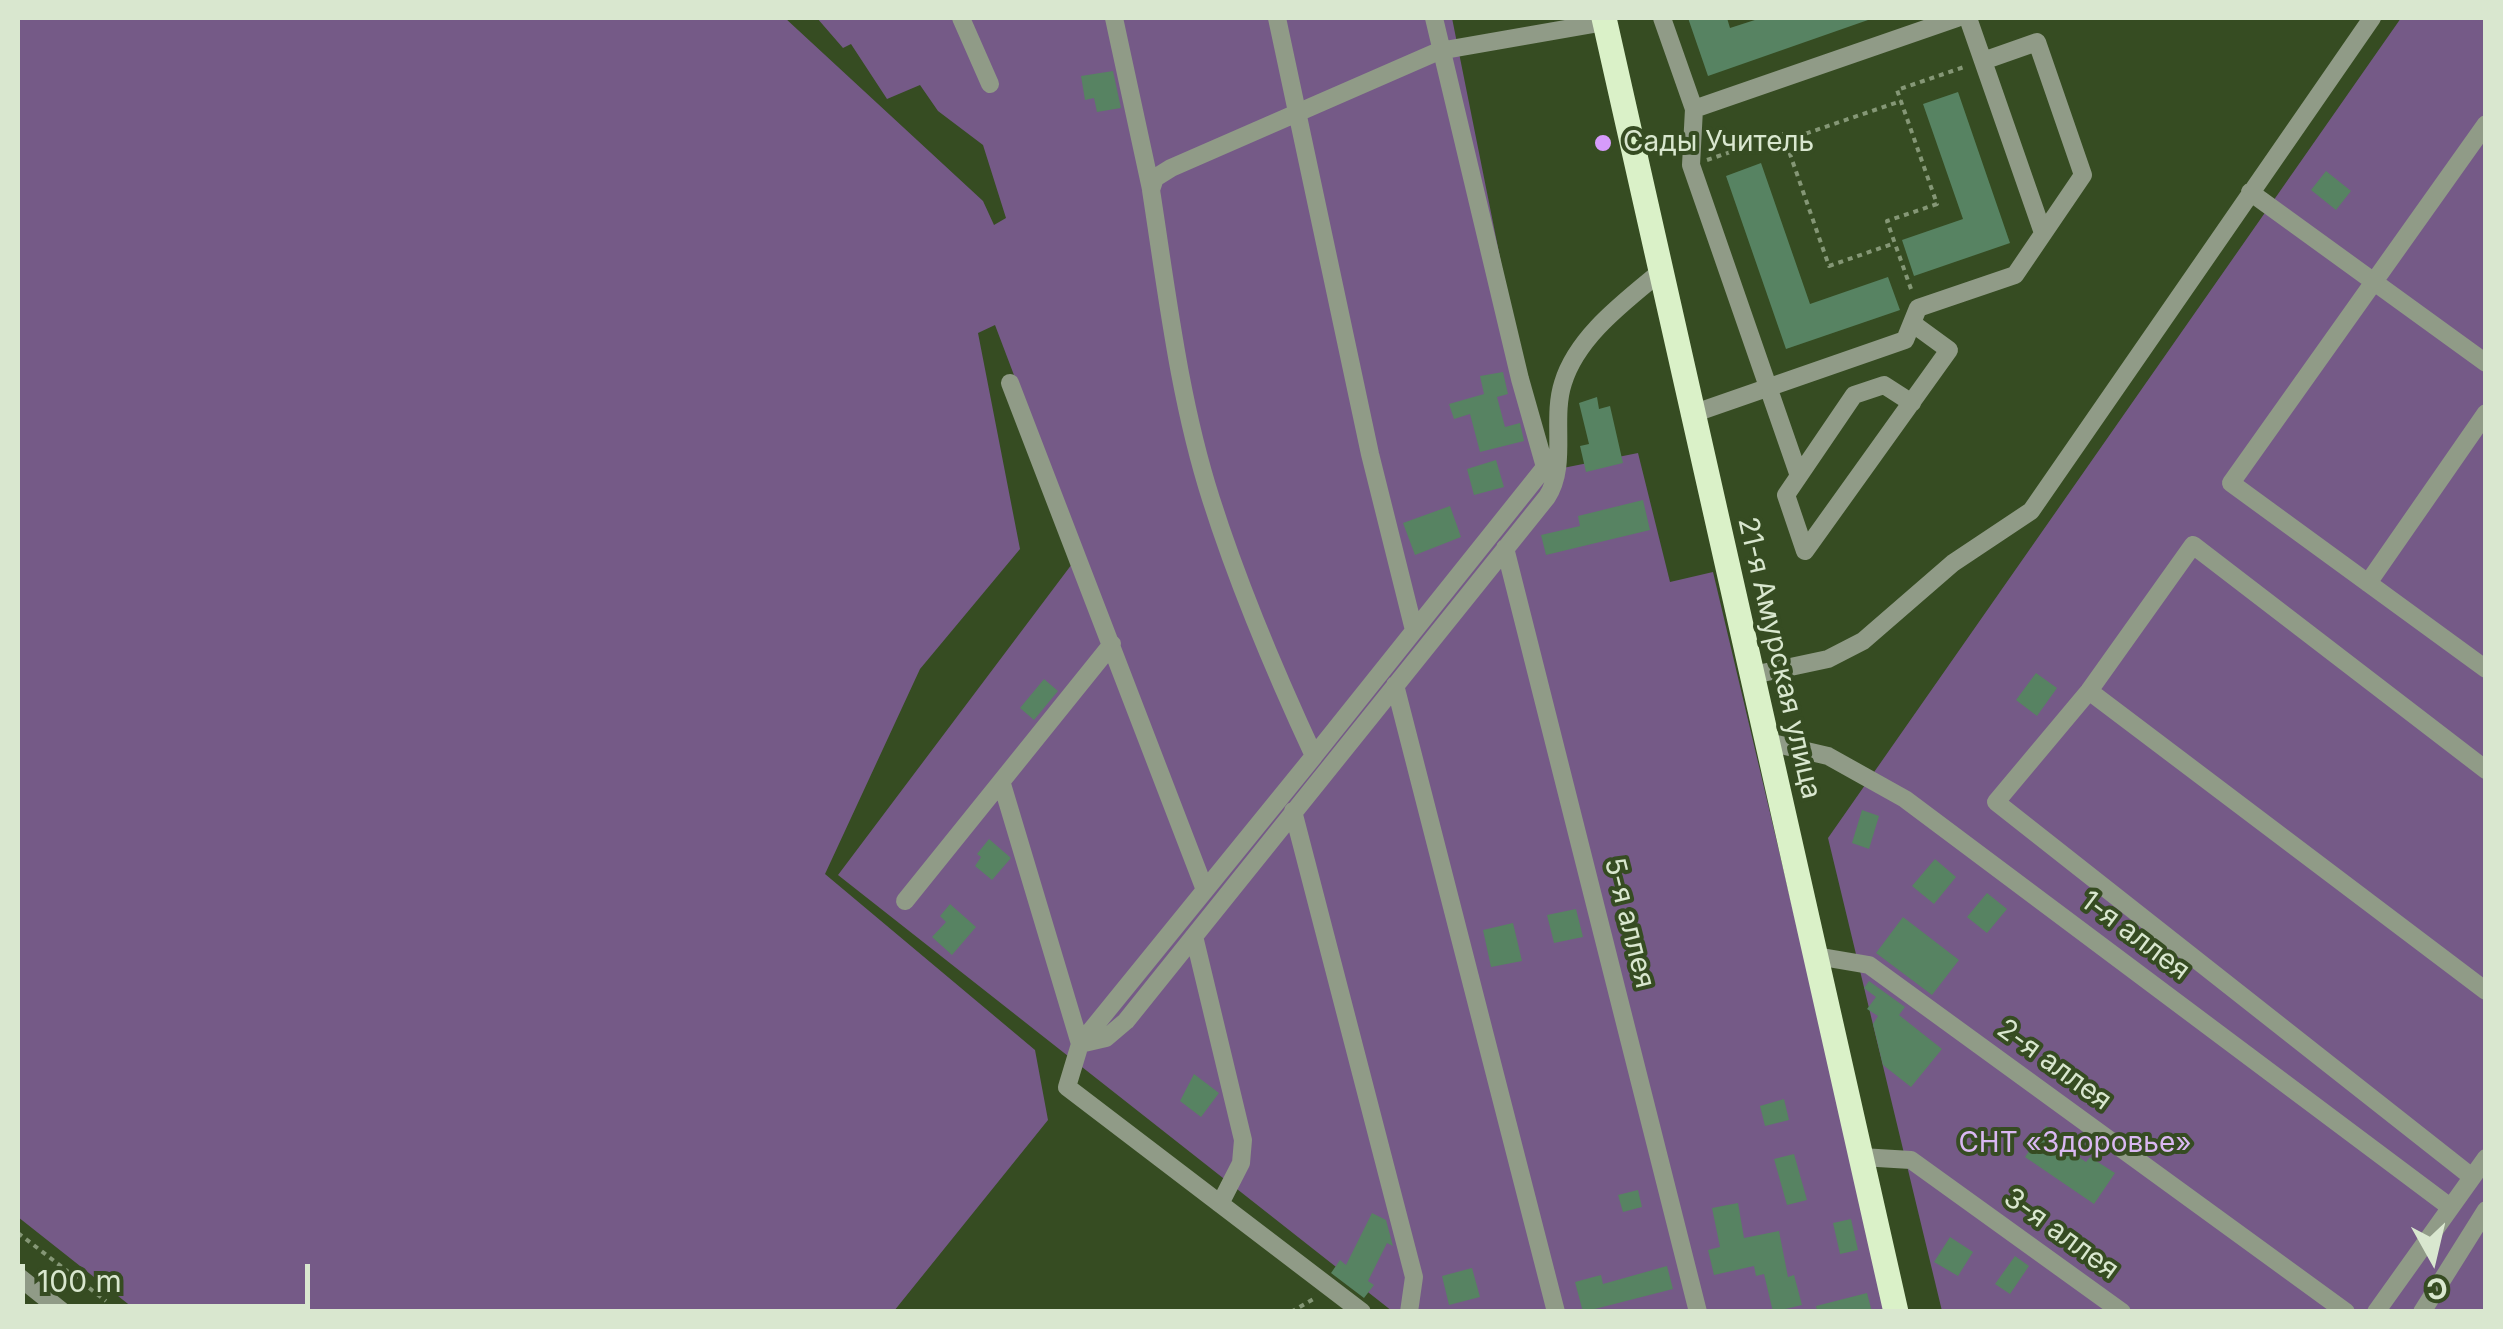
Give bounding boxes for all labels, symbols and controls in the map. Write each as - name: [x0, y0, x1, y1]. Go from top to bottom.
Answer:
- place label: Сады Учитель: [1623, 126, 1814, 160]
- marker: Сады Учитель: [1592, 132, 1614, 154]
- street label: 21-я Амурская улица: [1730, 514, 1828, 802]
- street label: 5-я аллея: [1597, 854, 1661, 992]
- street label: 1-я аллея: [2074, 884, 2196, 988]
- street label: 2-я аллея: [1990, 1012, 2118, 1118]
- park label: СНТ «Здоровье»: [1958, 1127, 2192, 1161]
- street label: 3-я аллея: [1997, 1181, 2125, 1287]
- north arrow: [2383, 1209, 2483, 1309]
- scale bar: [25, 1244, 315, 1306]
- text: 100 m: [37, 1263, 122, 1299]
- text: С: [2425, 1270, 2450, 1307]

